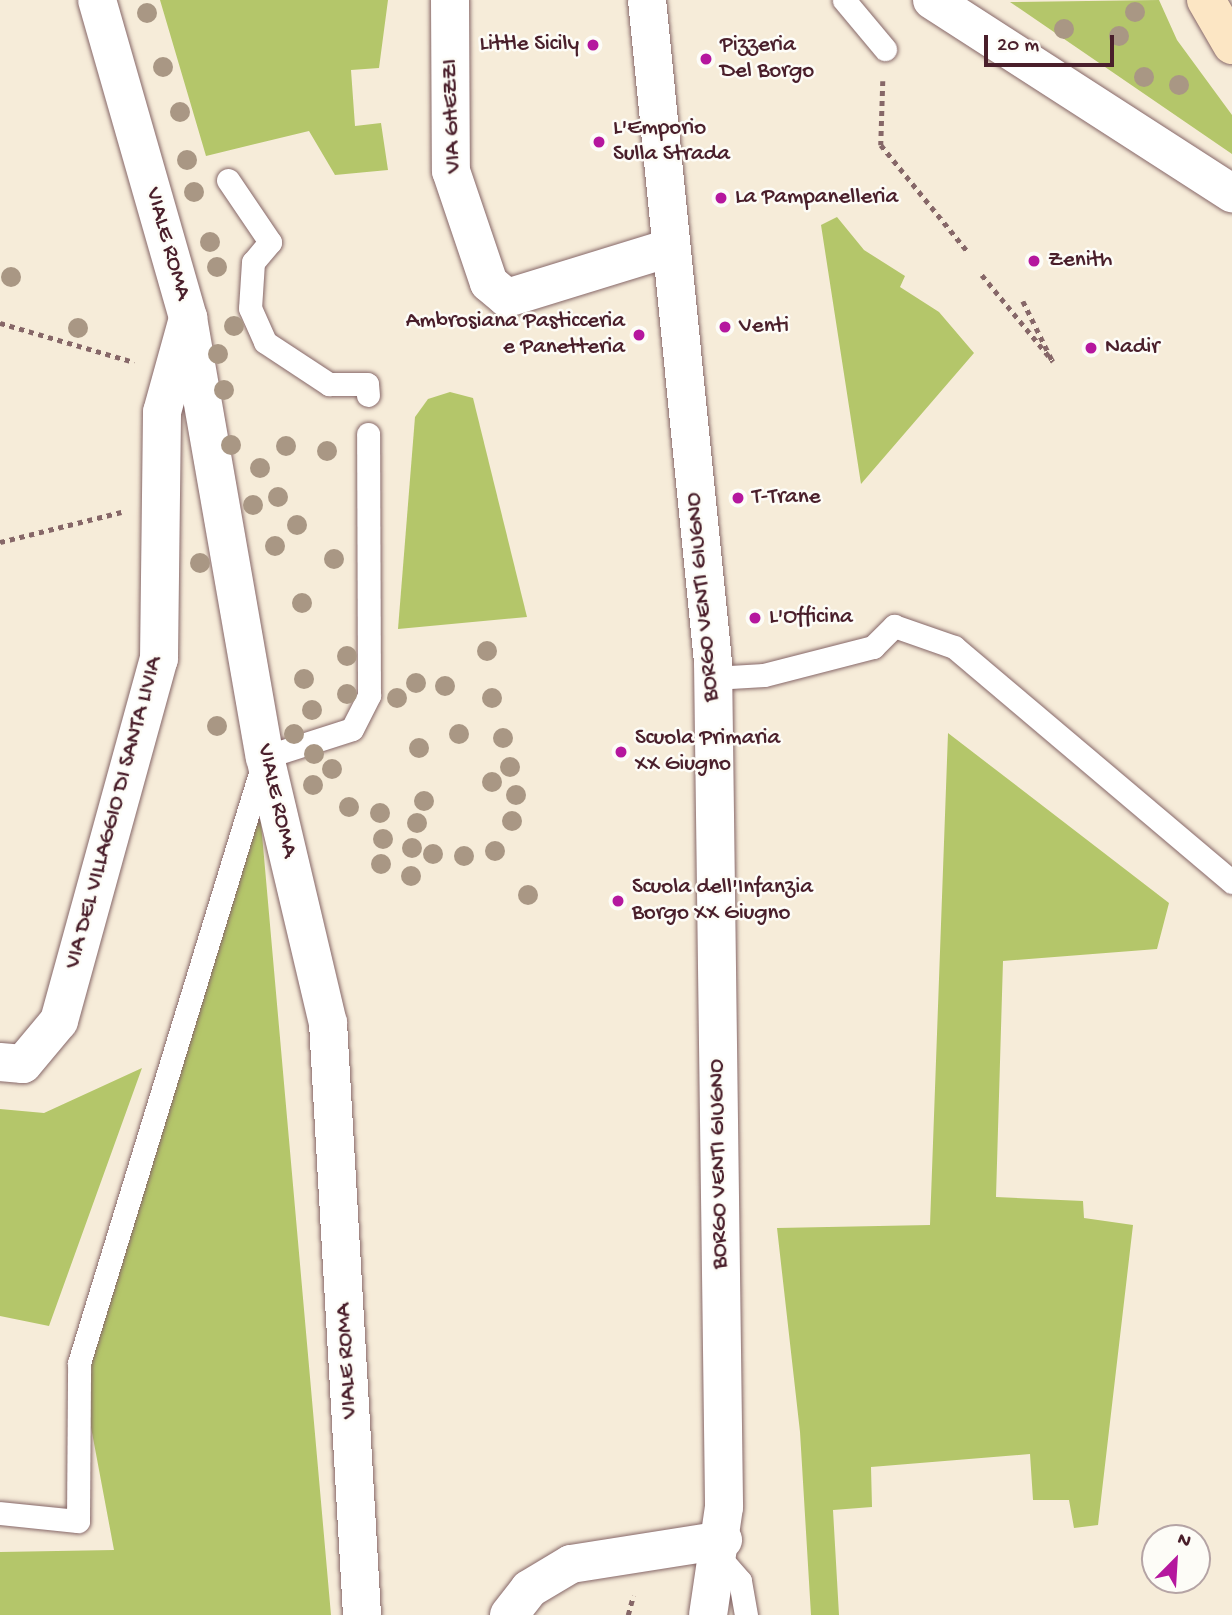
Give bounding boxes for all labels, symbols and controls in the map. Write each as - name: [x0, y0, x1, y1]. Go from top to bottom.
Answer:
- scale bar: [987, 21, 1116, 65]
- place label: Little Sicily: [480, 31, 579, 59]
- place label: Pizzeria Del Borgo: [720, 32, 814, 86]
- text: 20 m: [997, 34, 1039, 59]
- marker: Little Sicily: [585, 37, 601, 53]
- marker: Pizzeria Del Borgo: [698, 51, 714, 67]
- street label: VIA GHEZZI: [437, 58, 469, 174]
- place label: L'Emporio Sulla Strada: [613, 115, 730, 169]
- marker: L'Emporio Sulla Strada: [591, 134, 607, 150]
- place label: La Pampanelleria: [735, 184, 898, 212]
- street label: VIALE ROMA: [138, 185, 196, 303]
- marker: La Pampanelleria: [713, 190, 729, 206]
- place label: Zenith: [1048, 247, 1112, 275]
- marker: Zenith: [1026, 253, 1042, 269]
- place label: Ambrosiana Pasticceria e Panetteria: [406, 308, 625, 362]
- place label: Venti: [739, 313, 789, 341]
- marker: Venti: [717, 319, 733, 335]
- marker: Ambrosiana Pasticceria e Panetteria: [631, 327, 647, 343]
- place label: Nadir: [1105, 334, 1159, 362]
- marker: Nadir: [1083, 340, 1099, 356]
- place label: T-Trane: [752, 484, 821, 512]
- marker: T-Trane: [730, 490, 746, 506]
- street label: BORGO VENTI GIUGNO: [681, 491, 727, 703]
- place label: L'Officina: [769, 604, 853, 632]
- marker: L'Officina: [747, 610, 763, 626]
- street label: VIA DEL VILLAGGIO DI SANTA LIVIA: [60, 654, 170, 972]
- place label: Scuola Primaria XX Giugno: [635, 725, 780, 779]
- street label: VIALE ROMA: [250, 742, 302, 860]
- marker: Scuola Primaria XX Giugno: [613, 744, 629, 760]
- place label: Scuola dell'Infanzia Borgo XX Giugno: [632, 874, 813, 928]
- marker: Scuola dell'Infanzia Borgo XX Giugno: [610, 893, 626, 909]
- street label: BORGO VENTI GIUGNO: [704, 1059, 736, 1269]
- street label: VIALE ROMA: [331, 1303, 365, 1419]
- north arrow: [1141, 1524, 1211, 1594]
- text: N: [1174, 1528, 1194, 1554]

